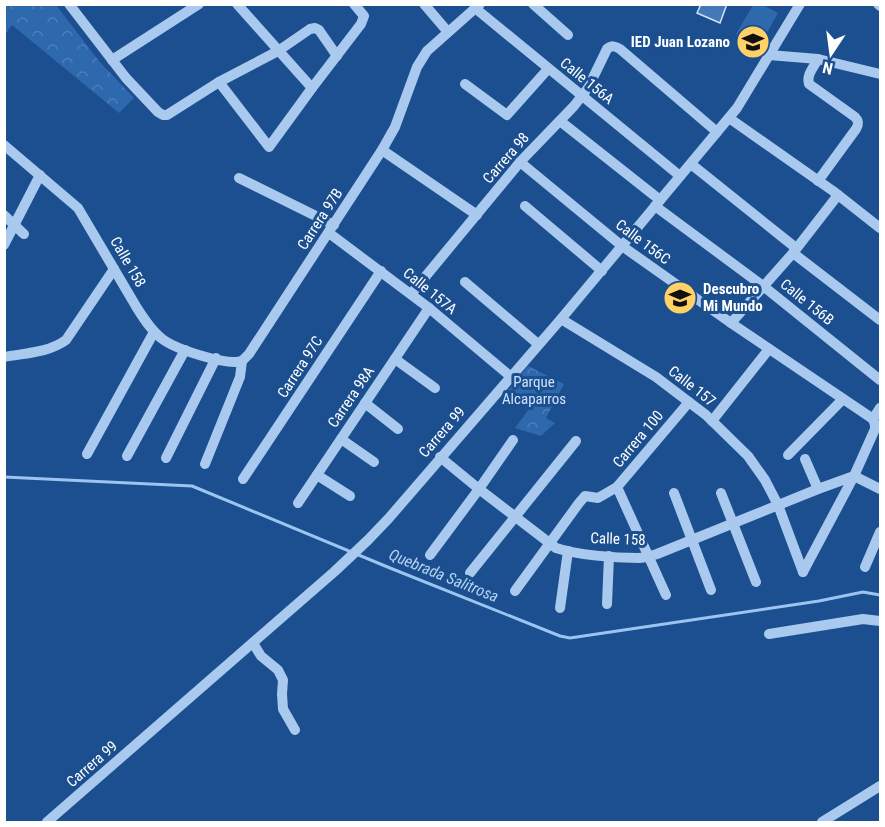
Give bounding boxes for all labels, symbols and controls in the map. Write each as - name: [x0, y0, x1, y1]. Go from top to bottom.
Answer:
- school or university icon: IED Juan Lozano: [735, 24, 771, 60]
- north arrow: [801, 24, 861, 84]
- place label: IED Juan Lozano: [631, 33, 730, 51]
- street label: Calle 156A: [556, 54, 618, 108]
- text: N: [821, 58, 835, 78]
- street label: Carrera 98: [479, 129, 533, 187]
- street label: Carrera 97B: [293, 185, 347, 253]
- street label: Calle 156C: [612, 216, 674, 268]
- street label: Calle 158: [106, 234, 150, 290]
- street label: Calle 157A: [399, 264, 461, 318]
- street label: Calle 156B: [777, 275, 837, 329]
- school or university icon: Descubro Mi Mundo: [662, 280, 698, 316]
- place label: Descubro Mi Mundo: [703, 280, 763, 315]
- street label: Carrera 97C: [273, 333, 327, 401]
- street label: Calle 157: [665, 362, 719, 410]
- street label: Carrera 98A: [324, 363, 378, 431]
- park label: Parque Alcaparros: [502, 373, 566, 408]
- street label: Carrera 99: [415, 403, 469, 461]
- street label: Carrera 100: [609, 407, 667, 471]
- street label: Calle 158: [590, 529, 646, 549]
- water label: Quebrada Salitrosa: [386, 545, 501, 606]
- street label: Carrera 99: [63, 737, 121, 791]

